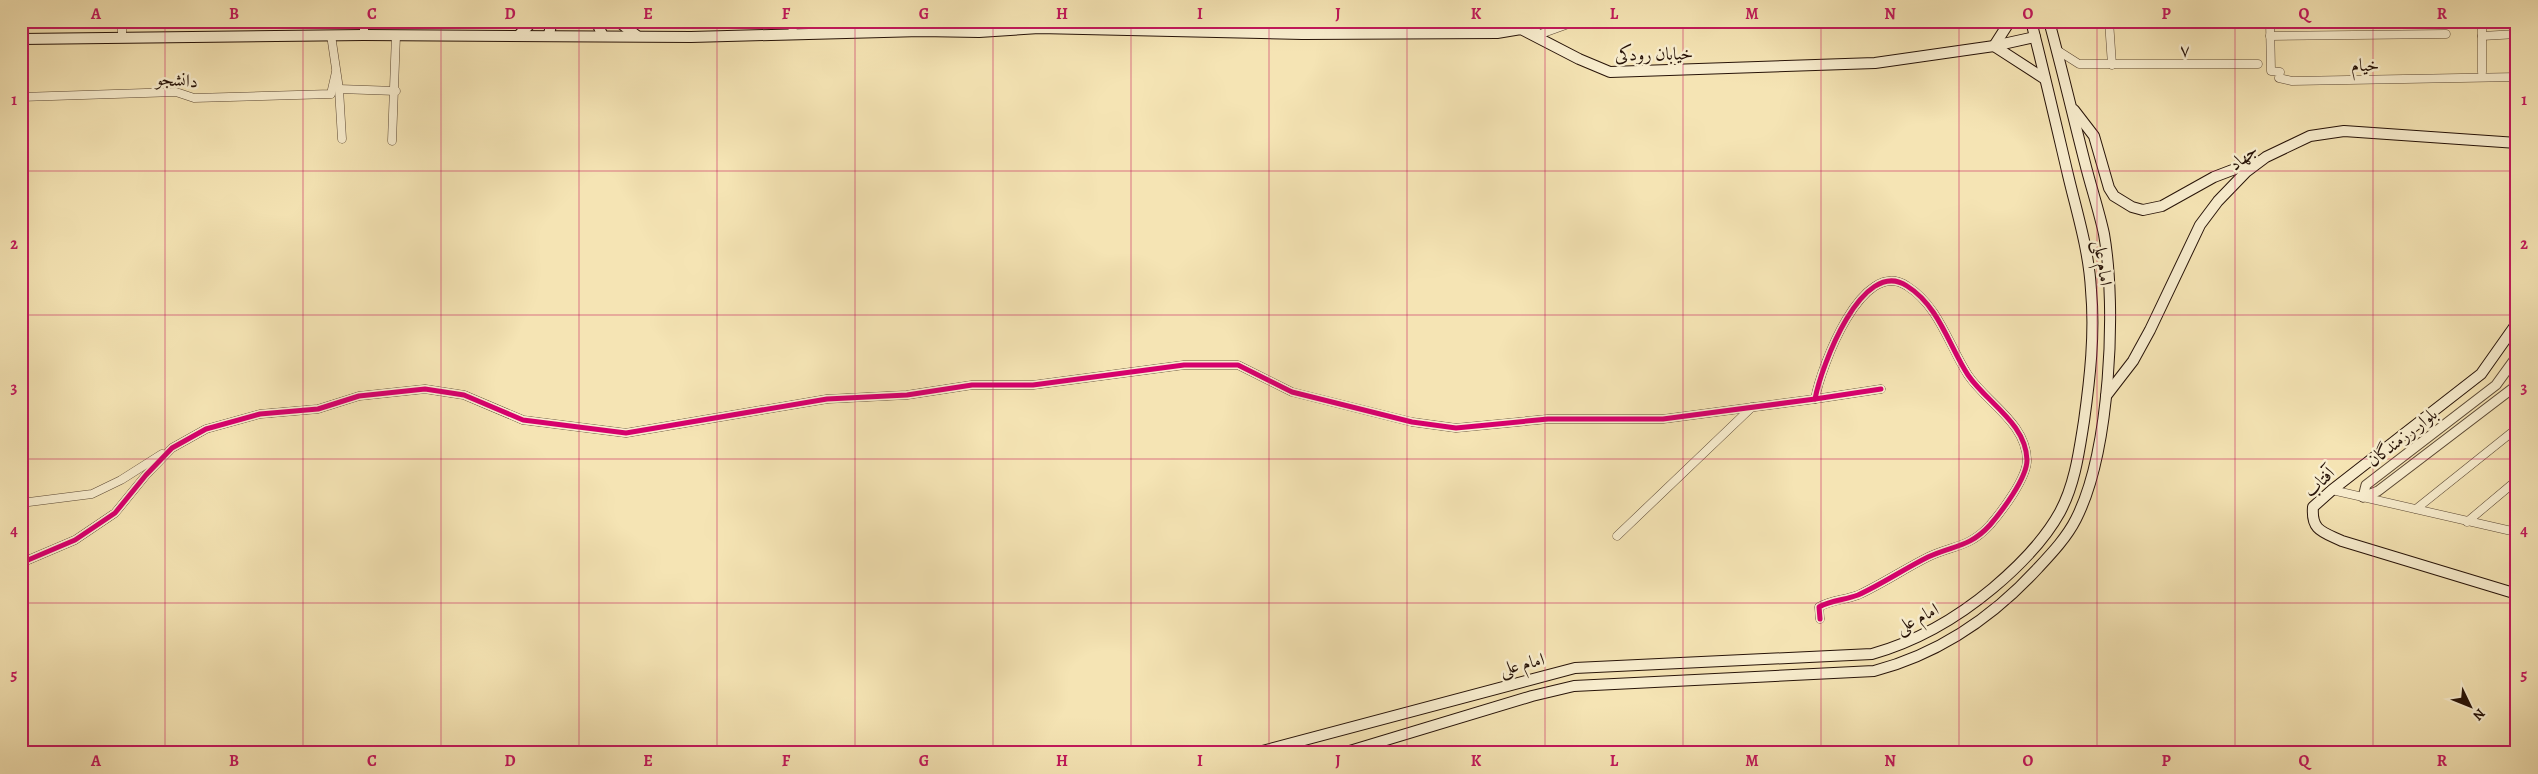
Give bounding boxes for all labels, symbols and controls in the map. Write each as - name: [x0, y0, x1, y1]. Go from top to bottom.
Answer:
- text: A: [90, 3, 102, 25]
- text: B: [229, 3, 239, 25]
- text: C: [367, 3, 377, 25]
- text: D: [504, 3, 516, 25]
- text: E: [643, 3, 653, 25]
- text: F: [782, 3, 791, 25]
- text: G: [919, 3, 929, 25]
- text: H: [1056, 3, 1068, 25]
- text: I: [1197, 3, 1203, 25]
- text: J: [1335, 3, 1341, 25]
- text: K: [1471, 3, 1482, 25]
- text: L: [1610, 3, 1619, 25]
- text: M: [1745, 3, 1759, 25]
- text: N: [1884, 3, 1896, 25]
- text: O: [2023, 3, 2034, 25]
- text: P: [2161, 3, 2171, 25]
- text: Q: [2299, 3, 2313, 25]
- text: R: [2437, 3, 2448, 25]
- street label: ۷: [2180, 38, 2190, 62]
- street label: خیابان رودکی: [1615, 41, 1693, 67]
- street label: خیام: [2351, 53, 2380, 81]
- street label: دانشجو: [153, 66, 199, 93]
- text: 1: [11, 89, 17, 111]
- text: 1: [2521, 89, 2527, 111]
- street label: جهاد: [2223, 138, 2263, 176]
- text: 2: [10, 233, 18, 255]
- text: 2: [2520, 233, 2528, 255]
- street label: امام علی: [2084, 239, 2118, 288]
- text: 3: [11, 377, 18, 399]
- text: 3: [2521, 377, 2528, 399]
- street label: بلوار رزمندگان: [2362, 402, 2442, 472]
- street label: آفتاب: [2298, 460, 2341, 503]
- text: 4: [10, 520, 18, 542]
- text: 4: [2520, 520, 2528, 542]
- street label: امام علی: [1891, 597, 1945, 643]
- street label: امام علی: [1497, 647, 1548, 685]
- text: 5: [11, 664, 18, 686]
- text: 5: [2521, 664, 2528, 686]
- north arrow: [2446, 682, 2496, 732]
- text: N: [2469, 704, 2490, 725]
- text: A: [90, 750, 102, 772]
- text: B: [229, 750, 239, 772]
- text: C: [367, 750, 377, 772]
- text: D: [504, 750, 516, 772]
- text: E: [643, 750, 653, 772]
- text: F: [782, 750, 791, 772]
- text: G: [919, 750, 929, 772]
- text: H: [1056, 750, 1068, 772]
- text: I: [1197, 750, 1203, 772]
- text: J: [1335, 750, 1341, 772]
- text: K: [1471, 750, 1482, 772]
- text: L: [1610, 750, 1619, 772]
- text: M: [1745, 750, 1759, 772]
- text: N: [1884, 750, 1896, 772]
- text: O: [2023, 750, 2034, 772]
- text: P: [2161, 750, 2171, 772]
- text: Q: [2299, 750, 2313, 772]
- text: R: [2437, 750, 2448, 772]

